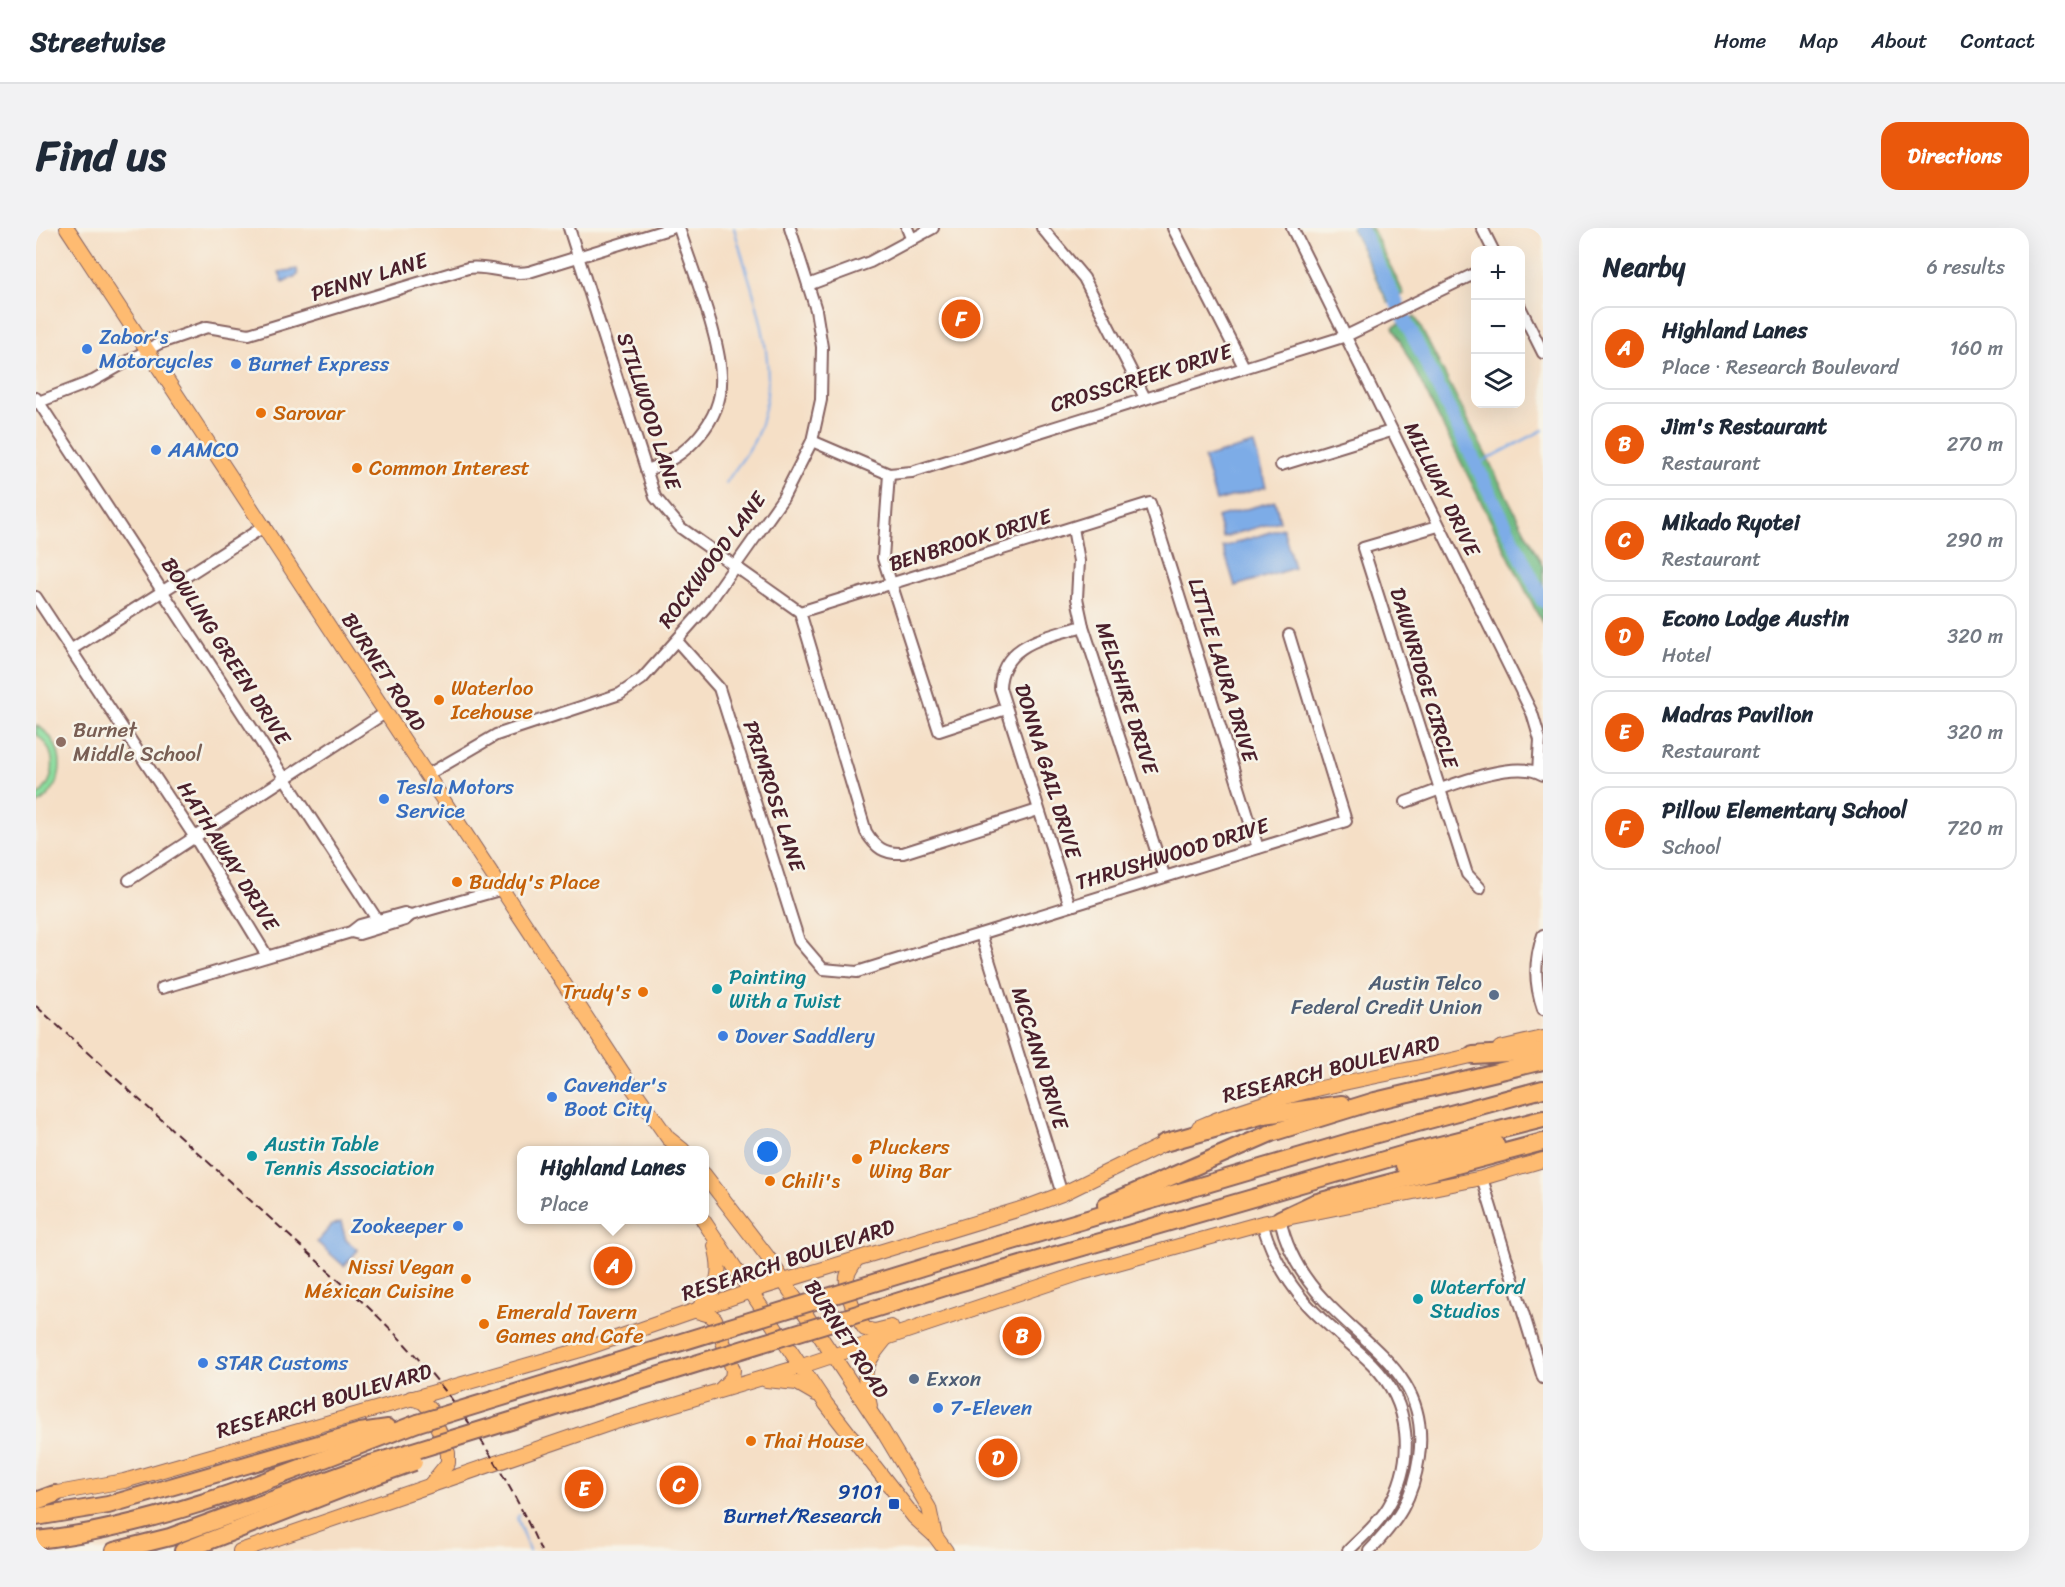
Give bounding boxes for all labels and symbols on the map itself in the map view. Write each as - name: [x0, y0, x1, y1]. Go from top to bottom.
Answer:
- street label: PENNY LANE: [306, 241, 433, 313]
- pin: F: [942, 296, 980, 341]
- place label: Zabor's Motorcycles: [99, 318, 213, 380]
- street label: STILLWOOD LANE: [606, 327, 693, 496]
- street label: CROSSCREEK DRIVE: [1045, 332, 1238, 424]
- marker: Zabor's Motorcycles: [80, 342, 94, 356]
- place label: Burnet Express: [248, 345, 390, 383]
- marker: Burnet Express: [229, 357, 243, 371]
- place label: Sarovar: [273, 394, 346, 432]
- marker: Sarovar: [254, 406, 268, 420]
- street label: MILLWAY DRIVE: [1393, 415, 1492, 564]
- place label: AAMCO: [167, 431, 239, 469]
- marker: AAMCO: [149, 443, 163, 457]
- place label: Common Interest: [369, 449, 530, 487]
- marker: Common Interest: [350, 461, 364, 475]
- street label: ROCKWOOD LANE: [648, 482, 777, 637]
- street label: BENBROOK DRIVE: [884, 497, 1057, 583]
- street label: BOWLING GREEN DRIVE: [151, 549, 302, 754]
- street label: LITTLE LAURA DRIVE: [1177, 573, 1270, 768]
- street label: DAWNRIDGE CIRCLE: [1378, 583, 1470, 775]
- street label: BURNET ROAD: [331, 605, 437, 740]
- street label: MELSHIRE DRIVE: [1084, 617, 1170, 781]
- place label: Waterloo Icehouse: [450, 669, 534, 731]
- street label: DONNA GAIL DRIVE: [1003, 679, 1093, 864]
- marker: Waterloo Icehouse: [432, 693, 446, 707]
- place label: Burnet Middle School: [73, 711, 203, 773]
- street label: PRIMROSE LANE: [732, 715, 817, 878]
- marker: Burnet Middle School: [54, 735, 68, 749]
- place label: Tesla Motors Service: [396, 768, 514, 830]
- street label: HATHAWAY DRIVE: [166, 773, 290, 940]
- marker: Tesla Motors Service: [377, 792, 391, 806]
- street label: THRUSHWOOD DRIVE: [1071, 806, 1275, 901]
- place label: Buddy's Place: [469, 863, 600, 901]
- marker: Buddy's Place: [450, 875, 464, 889]
- place label: Painting With a Twist: [729, 958, 842, 1020]
- place label: Austin Telco Federal Credit Union: [1291, 964, 1482, 1026]
- place label: Trudy's: [562, 973, 631, 1011]
- marker: Painting With a Twist: [710, 982, 724, 996]
- street label: MCCANN DRIVE: [1000, 982, 1080, 1135]
- marker: Trudy's: [636, 985, 650, 999]
- marker: Austin Telco Federal Credit Union: [1487, 988, 1501, 1002]
- place label: Dover Saddlery: [735, 1017, 875, 1055]
- street label: RESEARCH BOULEVARD: [1219, 1024, 1444, 1114]
- marker: Dover Saddlery: [716, 1029, 730, 1043]
- place label: Cavender's Boot City: [564, 1066, 667, 1128]
- marker: Cavender's Boot City: [545, 1090, 559, 1104]
- place label: Austin Table Tennis Association: [263, 1125, 434, 1187]
- place label: Pluckers Wing Bar: [869, 1128, 952, 1190]
- your location: [753, 1137, 782, 1166]
- marker: Austin Table Tennis Association: [245, 1149, 259, 1163]
- marker: Pluckers Wing Bar: [850, 1152, 864, 1166]
- place label: Chili's: [782, 1162, 841, 1200]
- marker: Chili's: [763, 1174, 777, 1188]
- place label: Zookeeper: [351, 1207, 447, 1245]
- street label: RESEARCH BOULEVARD: [676, 1207, 900, 1312]
- marker: Zookeeper: [451, 1219, 465, 1233]
- pin: A: [594, 1244, 632, 1288]
- place label: Nissi Vegan Méxican Cuisine: [305, 1248, 454, 1310]
- place label: Waterford Studios: [1430, 1268, 1526, 1330]
- marker: Nissi Vegan Méxican Cuisine: [459, 1272, 473, 1286]
- street label: BURNET ROAD: [794, 1272, 900, 1407]
- marker: Waterford Studios: [1411, 1292, 1425, 1306]
- place label: Emerald Tavern Games and Cafe: [496, 1293, 644, 1355]
- pin: B: [1002, 1314, 1042, 1358]
- marker: Emerald Tavern Games and Cafe: [477, 1317, 491, 1331]
- place label: STAR Customs: [215, 1344, 349, 1382]
- street label: RESEARCH BOULEVARD: [212, 1352, 437, 1450]
- marker: STAR Customs: [196, 1356, 210, 1370]
- place label: Exxon: [926, 1360, 981, 1398]
- marker: Exxon: [907, 1372, 921, 1386]
- place label: 7-Eleven: [950, 1389, 1032, 1427]
- marker: 7-Eleven: [931, 1401, 945, 1415]
- place label: Thai House: [763, 1422, 865, 1460]
- marker: Thai House: [744, 1434, 758, 1448]
- pin: D: [978, 1436, 1018, 1480]
- pin: C: [660, 1462, 698, 1508]
- pin: E: [564, 1466, 604, 1512]
- place label: 9101 Burnet/Research: [723, 1473, 882, 1535]
- marker: 9101 Burnet/Research: [887, 1497, 901, 1511]

